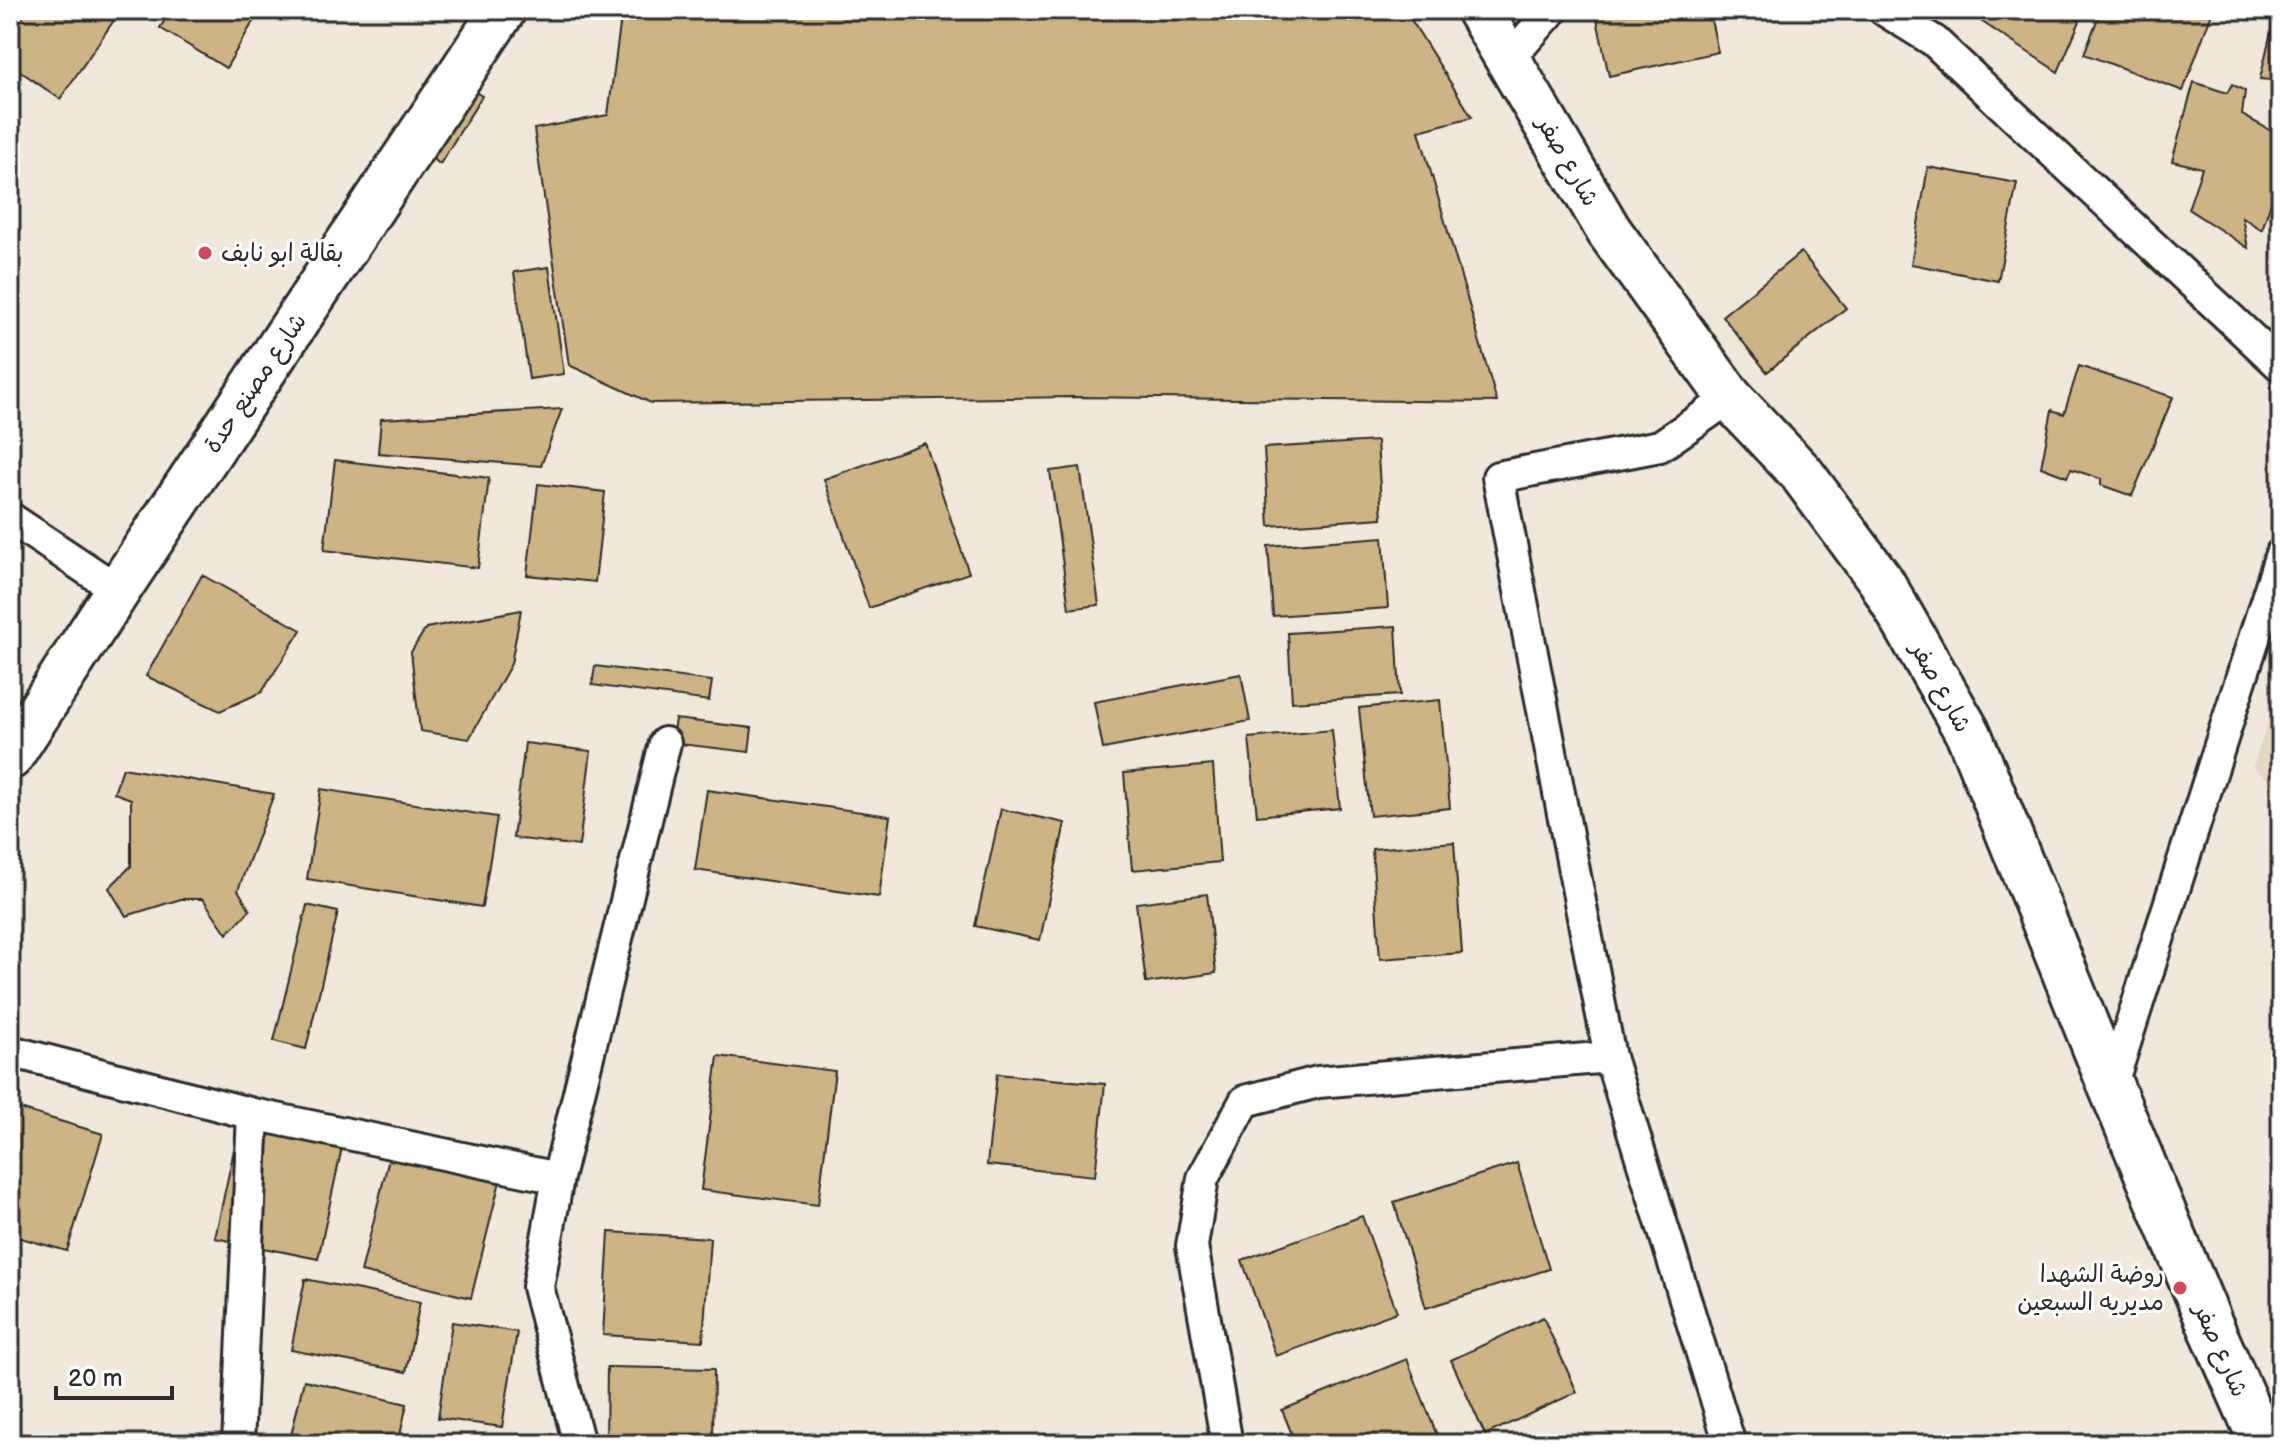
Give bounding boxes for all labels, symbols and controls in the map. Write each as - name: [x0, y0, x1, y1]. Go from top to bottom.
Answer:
- street label: شارع صفر: [1527, 109, 1605, 213]
- place label: بقالة ابو نابف: [221, 239, 344, 268]
- marker: بقالة ابو نابف: [196, 244, 214, 262]
- street label: شارع مصنع حدة: [198, 308, 315, 460]
- street label: شارع صفر: [1901, 635, 1977, 739]
- place label: روضة الشهدا مديريه السبعين: [2017, 1260, 2164, 1317]
- marker: روضة الشهدا مديريه السبعين: [2171, 1279, 2189, 1297]
- street label: شارع صفر: [2184, 1297, 2254, 1402]
- scale bar: [56, 1350, 172, 1400]
- text: 20 m: [68, 1364, 123, 1393]

